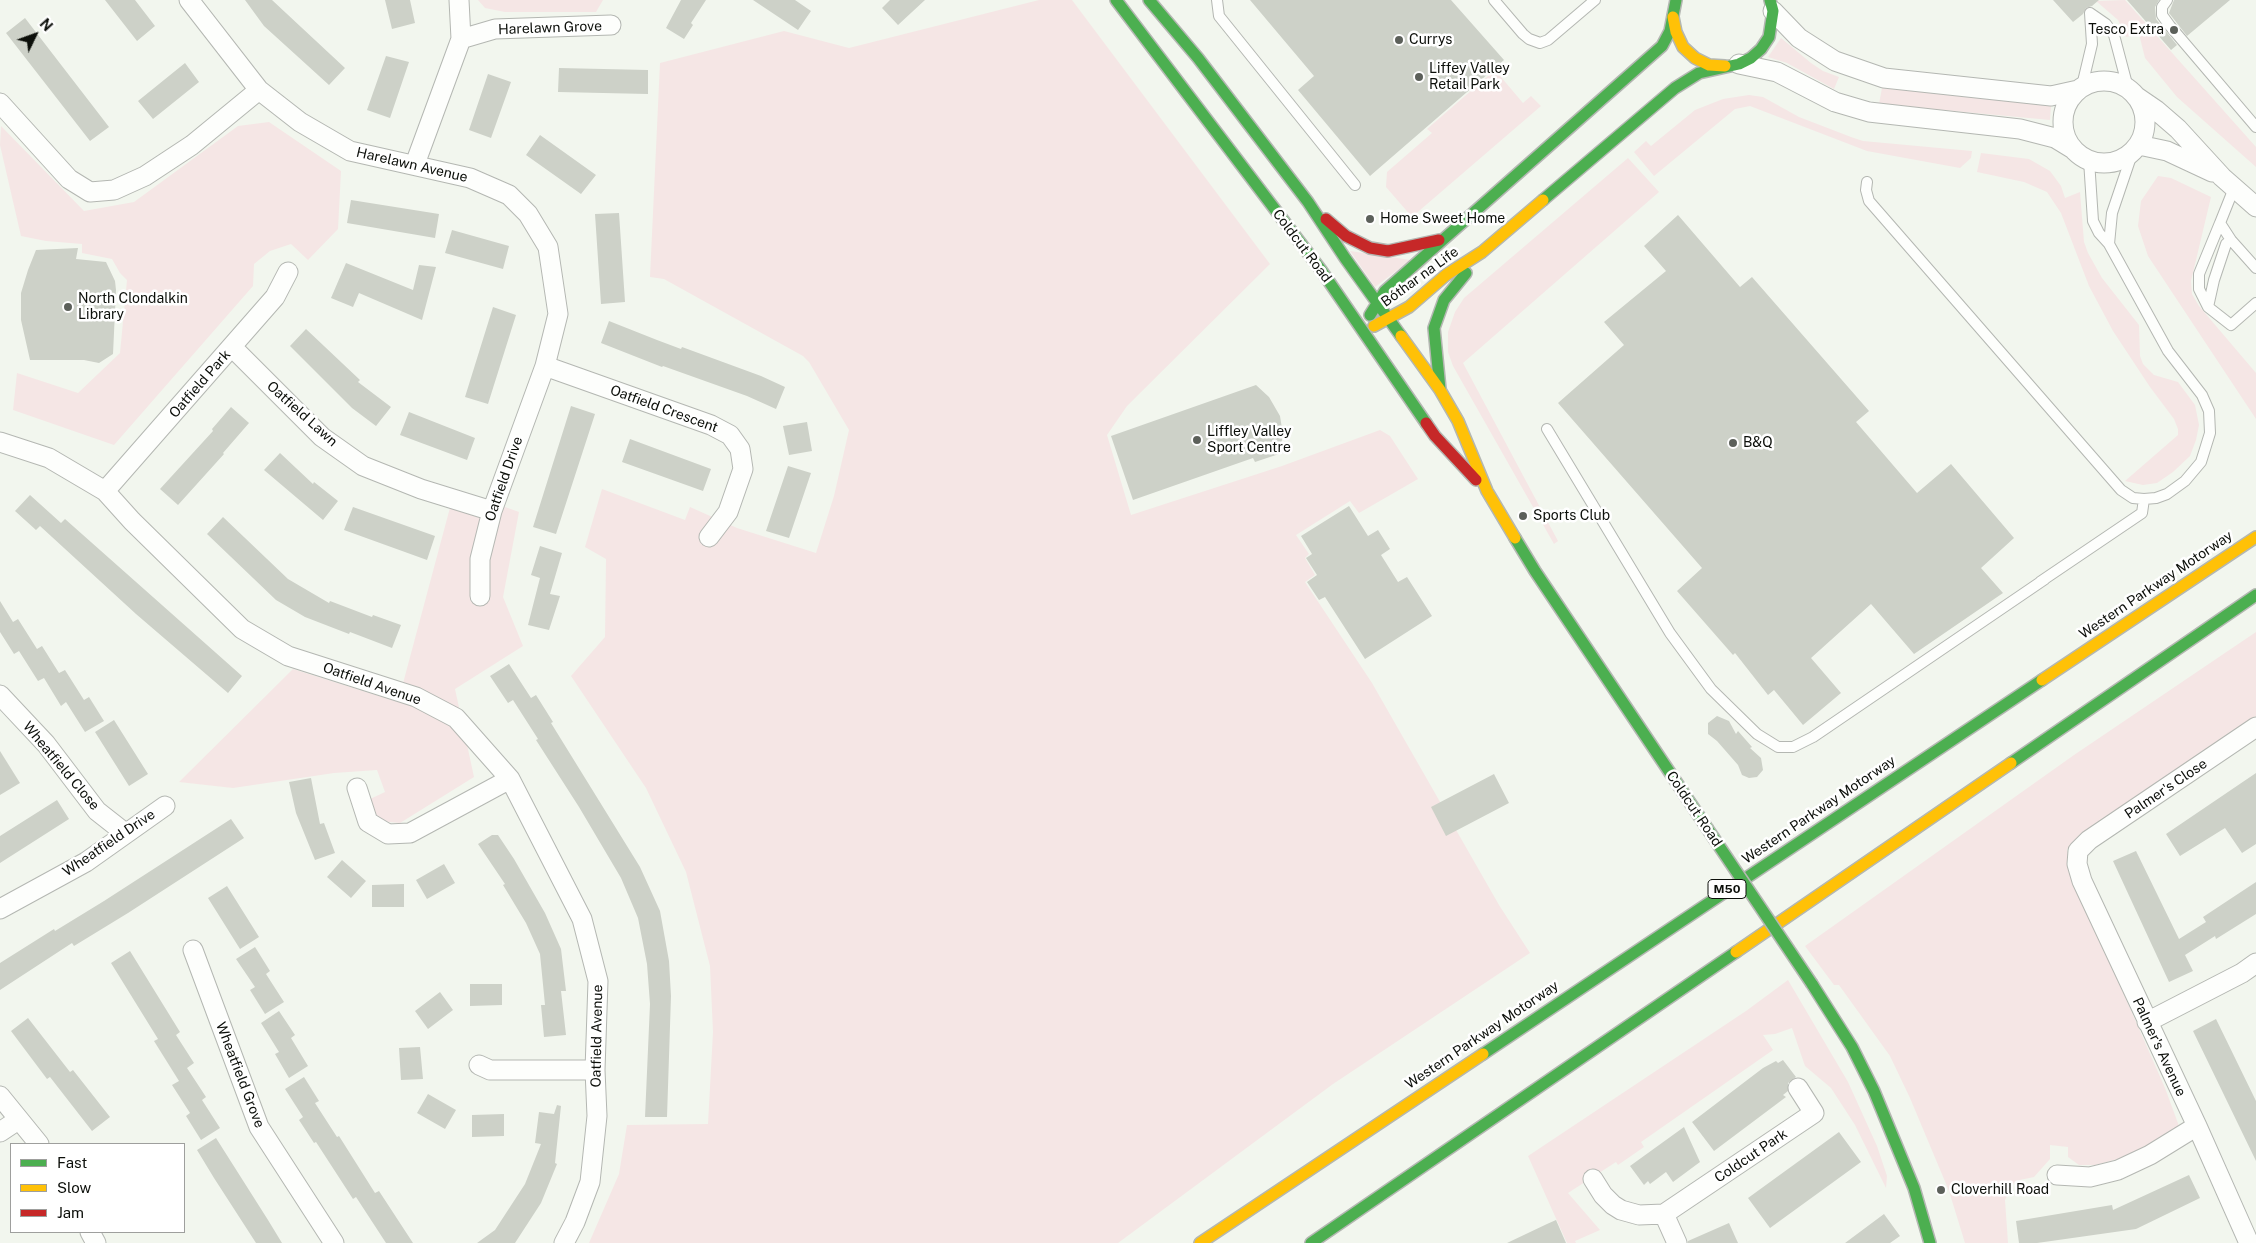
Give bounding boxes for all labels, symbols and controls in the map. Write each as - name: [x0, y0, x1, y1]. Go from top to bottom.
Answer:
- north arrow: [10, 10, 60, 60]
- text: N: [37, 16, 56, 34]
- street label: Harelawn Grove: [498, 18, 602, 38]
- place label: Tesco Extra: [2088, 22, 2164, 38]
- marker: Tesco Extra: [2168, 24, 2180, 36]
- place label: Currys: [1409, 32, 1452, 48]
- marker: Currys: [1393, 34, 1405, 46]
- place label: Liffey Valley Retail Park: [1429, 61, 1510, 94]
- marker: Liffey Valley Retail Park: [1413, 71, 1425, 83]
- street label: Harelawn Avenue: [355, 144, 469, 186]
- street label: Coldcut Road: [1269, 206, 1335, 286]
- place label: Home Sweet Home: [1380, 211, 1505, 227]
- marker: Home Sweet Home: [1364, 213, 1376, 225]
- street label: Bóthar na Life: [1378, 243, 1462, 311]
- place label: North Clondalkin Library: [78, 291, 188, 324]
- marker: North Clondalkin Library: [62, 301, 74, 313]
- street label: Oatfield Park: [166, 347, 234, 421]
- street label: Oatfield Lawn: [263, 378, 341, 450]
- street label: Oatfield Crescent: [608, 382, 720, 436]
- place label: Liffley Valley Sport Centre: [1207, 424, 1292, 457]
- street label: Oatfield Drive: [482, 434, 526, 524]
- marker: Liffley Valley Sport Centre: [1191, 434, 1203, 446]
- place label: B&Q: [1743, 435, 1773, 451]
- marker: B&Q: [1727, 437, 1739, 449]
- place label: Sports Club: [1533, 508, 1610, 524]
- marker: Sports Club: [1517, 510, 1529, 522]
- street label: Western Parkway Motorway: [2076, 527, 2236, 643]
- street label: Oatfield Avenue: [321, 659, 423, 709]
- street label: Wheatfield Close: [19, 718, 103, 814]
- street label: Western Parkway Motorway: [1739, 752, 1899, 868]
- street label: Palmer's Close: [2122, 755, 2210, 823]
- street label: Coldcut Road: [1663, 768, 1725, 850]
- street label: Wheatfield Drive: [60, 806, 158, 880]
- road number: M50: [1708, 880, 1746, 899]
- street label: Western Parkway Motorway: [1402, 977, 1562, 1093]
- street label: Oatfield Avenue: [588, 984, 606, 1088]
- street label: Palmer's Avenue: [2129, 995, 2189, 1099]
- street label: Wheatfield Grove: [212, 1020, 268, 1130]
- street label: Coldcut Park: [1711, 1125, 1791, 1187]
- legend: [10, 1143, 185, 1233]
- text: Fast: [57, 1154, 87, 1171]
- text: Slow: [57, 1179, 91, 1196]
- place label: Cloverhill Road: [1951, 1182, 2049, 1198]
- marker: Cloverhill Road: [1935, 1184, 1947, 1196]
- text: Jam: [57, 1204, 84, 1221]

